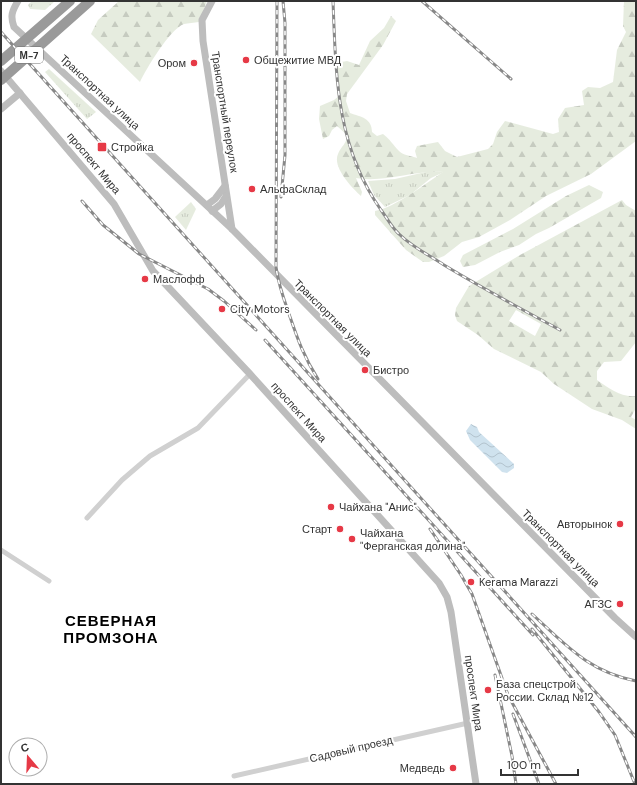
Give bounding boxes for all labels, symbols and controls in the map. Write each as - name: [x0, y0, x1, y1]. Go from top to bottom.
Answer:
- road number: М-7: [15, 47, 43, 63]
- street label: Транспортный переулок: [208, 50, 242, 174]
- street label: Транспортная улица: [57, 51, 144, 133]
- place label: Общежитие МВД: [254, 53, 342, 67]
- marker: Общежитие МВД: [241, 55, 251, 65]
- place label: Ором: [158, 56, 186, 70]
- marker: Ором: [189, 58, 199, 68]
- street label: проспект Мира: [64, 129, 124, 197]
- place label: Стройка: [111, 140, 154, 154]
- marker: Стройка: [96, 141, 108, 153]
- place label: АльфаСклад: [260, 182, 327, 196]
- marker: АльфаСклад: [247, 184, 257, 194]
- place label: Маслофф: [153, 272, 205, 286]
- marker: Маслофф: [140, 274, 150, 284]
- street label: Транспортная улица: [291, 276, 375, 360]
- place label: City Motors: [230, 302, 290, 316]
- marker: City Motors: [217, 304, 227, 314]
- place label: Бистро: [373, 363, 409, 377]
- marker: Бистро: [360, 365, 370, 375]
- street label: проспект Мира: [268, 379, 330, 446]
- place label: Чайхана "Анис": [339, 500, 417, 514]
- marker: Чайхана "Анис": [326, 502, 336, 512]
- street label: Транспортная улица: [519, 506, 603, 590]
- place label: Авторынок: [557, 517, 612, 531]
- marker: Авторынок: [615, 519, 625, 529]
- place label: Старт: [302, 522, 332, 536]
- marker: Старт: [335, 524, 345, 534]
- place label: Чайхана "Ферганская долина": [360, 526, 466, 553]
- marker: Чайхана "Ферганская долина": [347, 534, 357, 544]
- place label: Kerama Marazzi: [479, 575, 558, 589]
- marker: Kerama Marazzi: [466, 577, 476, 587]
- place label: АГЗС: [584, 597, 612, 611]
- marker: АГЗС: [615, 599, 625, 609]
- district label: СЕВЕРНАЯ ПРОМЗОНА: [63, 611, 159, 648]
- street label: проспект Мира: [462, 654, 486, 733]
- place label: База спецстрой России. Склад №12: [496, 677, 594, 704]
- marker: База спецстрой России. Склад №12: [483, 685, 493, 695]
- street label: Садовый проезд: [308, 733, 394, 765]
- north arrow: [8, 737, 48, 777]
- text: С: [19, 740, 31, 755]
- scale bar: [501, 751, 578, 777]
- text: 100 m: [507, 757, 541, 773]
- place label: Медведь: [400, 761, 445, 775]
- marker: Медведь: [448, 763, 458, 773]

